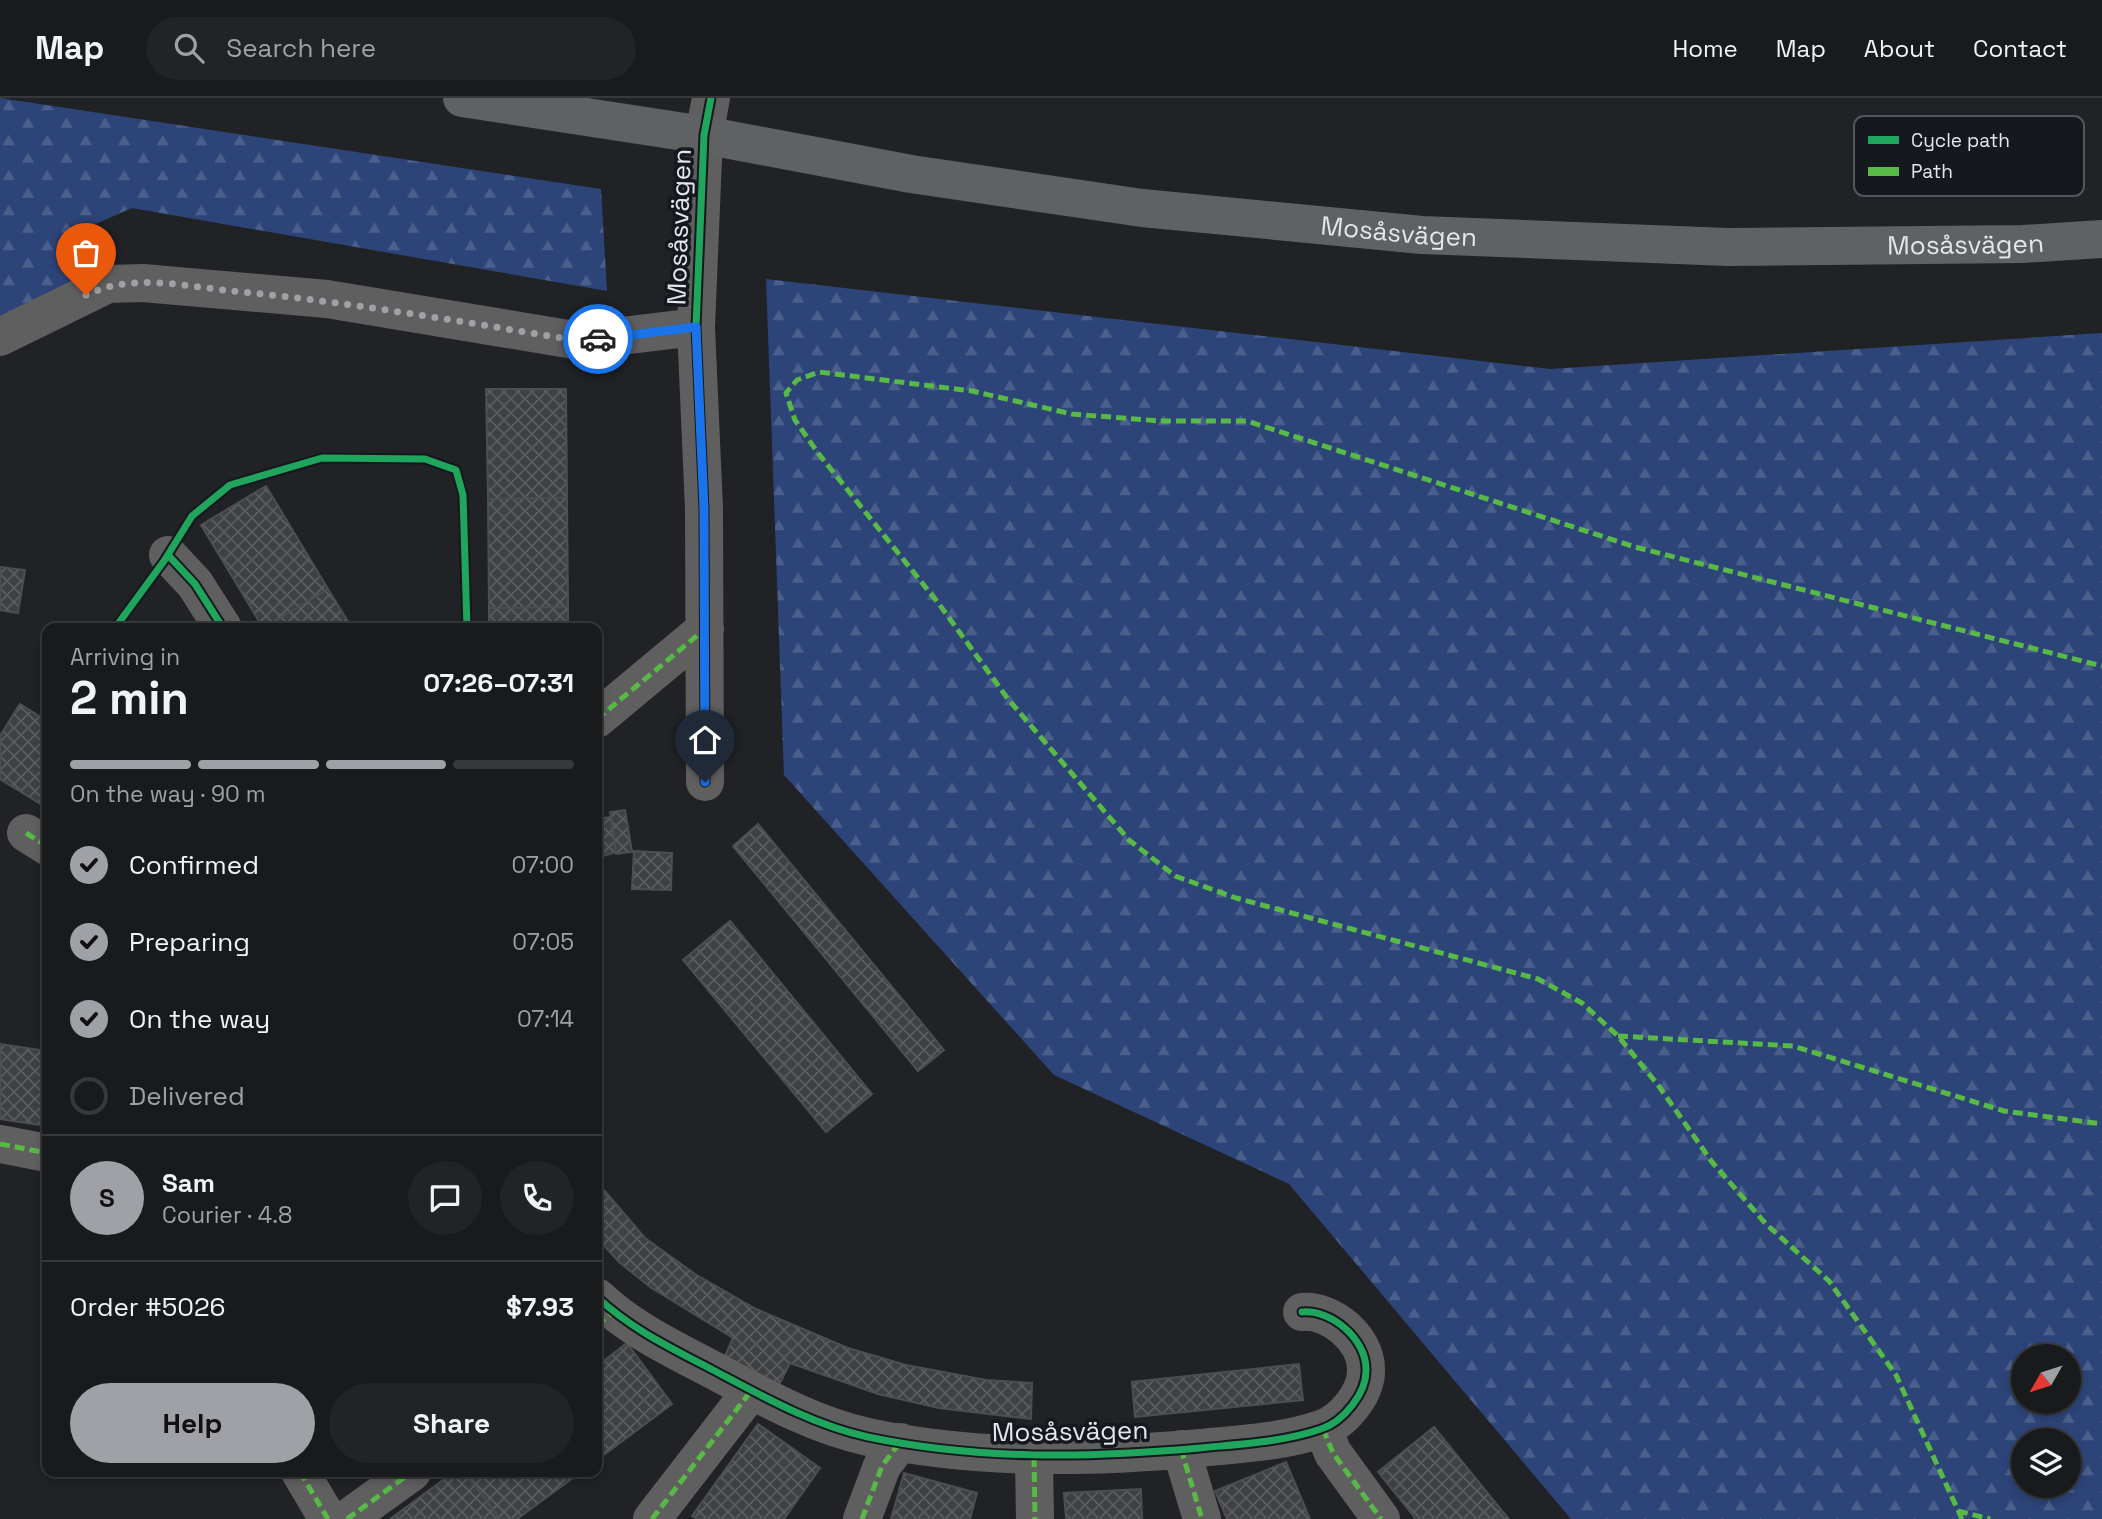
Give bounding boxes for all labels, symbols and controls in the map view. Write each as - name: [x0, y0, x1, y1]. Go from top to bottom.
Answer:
- search box: [146, 17, 636, 80]
- text: Map: [35, 27, 104, 69]
- icon: search: [170, 29, 208, 67]
- text: Search here: [226, 31, 376, 65]
- text: Home: [1672, 33, 1738, 64]
- text: Map: [1776, 33, 1826, 64]
- text: About: [1864, 33, 1935, 64]
- text: Contact: [1973, 33, 2067, 64]
- legend: [1854, 116, 2084, 196]
- text: Cycle path: [1911, 128, 2010, 153]
- street label: Mosåsvägen: [659, 148, 699, 306]
- text: Path: [1911, 159, 1953, 184]
- street label: Mosåsvägen: [1319, 208, 1478, 254]
- pin: [56, 223, 116, 295]
- street label: Mosåsvägen: [1887, 226, 2045, 262]
- icon: bag: [67, 234, 105, 272]
- courier: [563, 304, 633, 374]
- icon: car: [579, 320, 617, 358]
- text: Arriving in: [70, 642, 180, 672]
- text: 07:26–07:31: [423, 666, 574, 700]
- text: 2 min: [70, 669, 189, 727]
- pin: [675, 710, 735, 782]
- icon: home: [686, 721, 724, 759]
- text: On the way · 90 m: [70, 779, 265, 809]
- icon: check: [70, 846, 108, 884]
- text: Confirmed: [129, 848, 259, 882]
- text: 07:00: [511, 850, 574, 880]
- icon: check: [70, 923, 108, 961]
- text: Preparing: [129, 925, 250, 959]
- text: 07:05: [512, 927, 574, 957]
- icon: check: [70, 1000, 108, 1038]
- text: On the way: [129, 1002, 270, 1036]
- text: 07:14: [517, 1004, 574, 1034]
- text: Delivered: [129, 1079, 245, 1113]
- button: chat: [408, 1161, 482, 1235]
- button: phone: [500, 1161, 574, 1235]
- text: Sam: [162, 1166, 215, 1200]
- text: S: [99, 1181, 115, 1215]
- text: Courier · 4.8: [162, 1200, 292, 1230]
- text: Order #5026: [70, 1290, 226, 1324]
- text: $7.93: [506, 1290, 574, 1324]
- north arrow: [2011, 1344, 2081, 1414]
- map controls: [2011, 1344, 2081, 1498]
- button: Help: [70, 1383, 315, 1463]
- button: Share: [329, 1383, 574, 1463]
- street label: Mosåsvägen: [991, 1413, 1149, 1449]
- button: layers: [2011, 1428, 2081, 1498]

